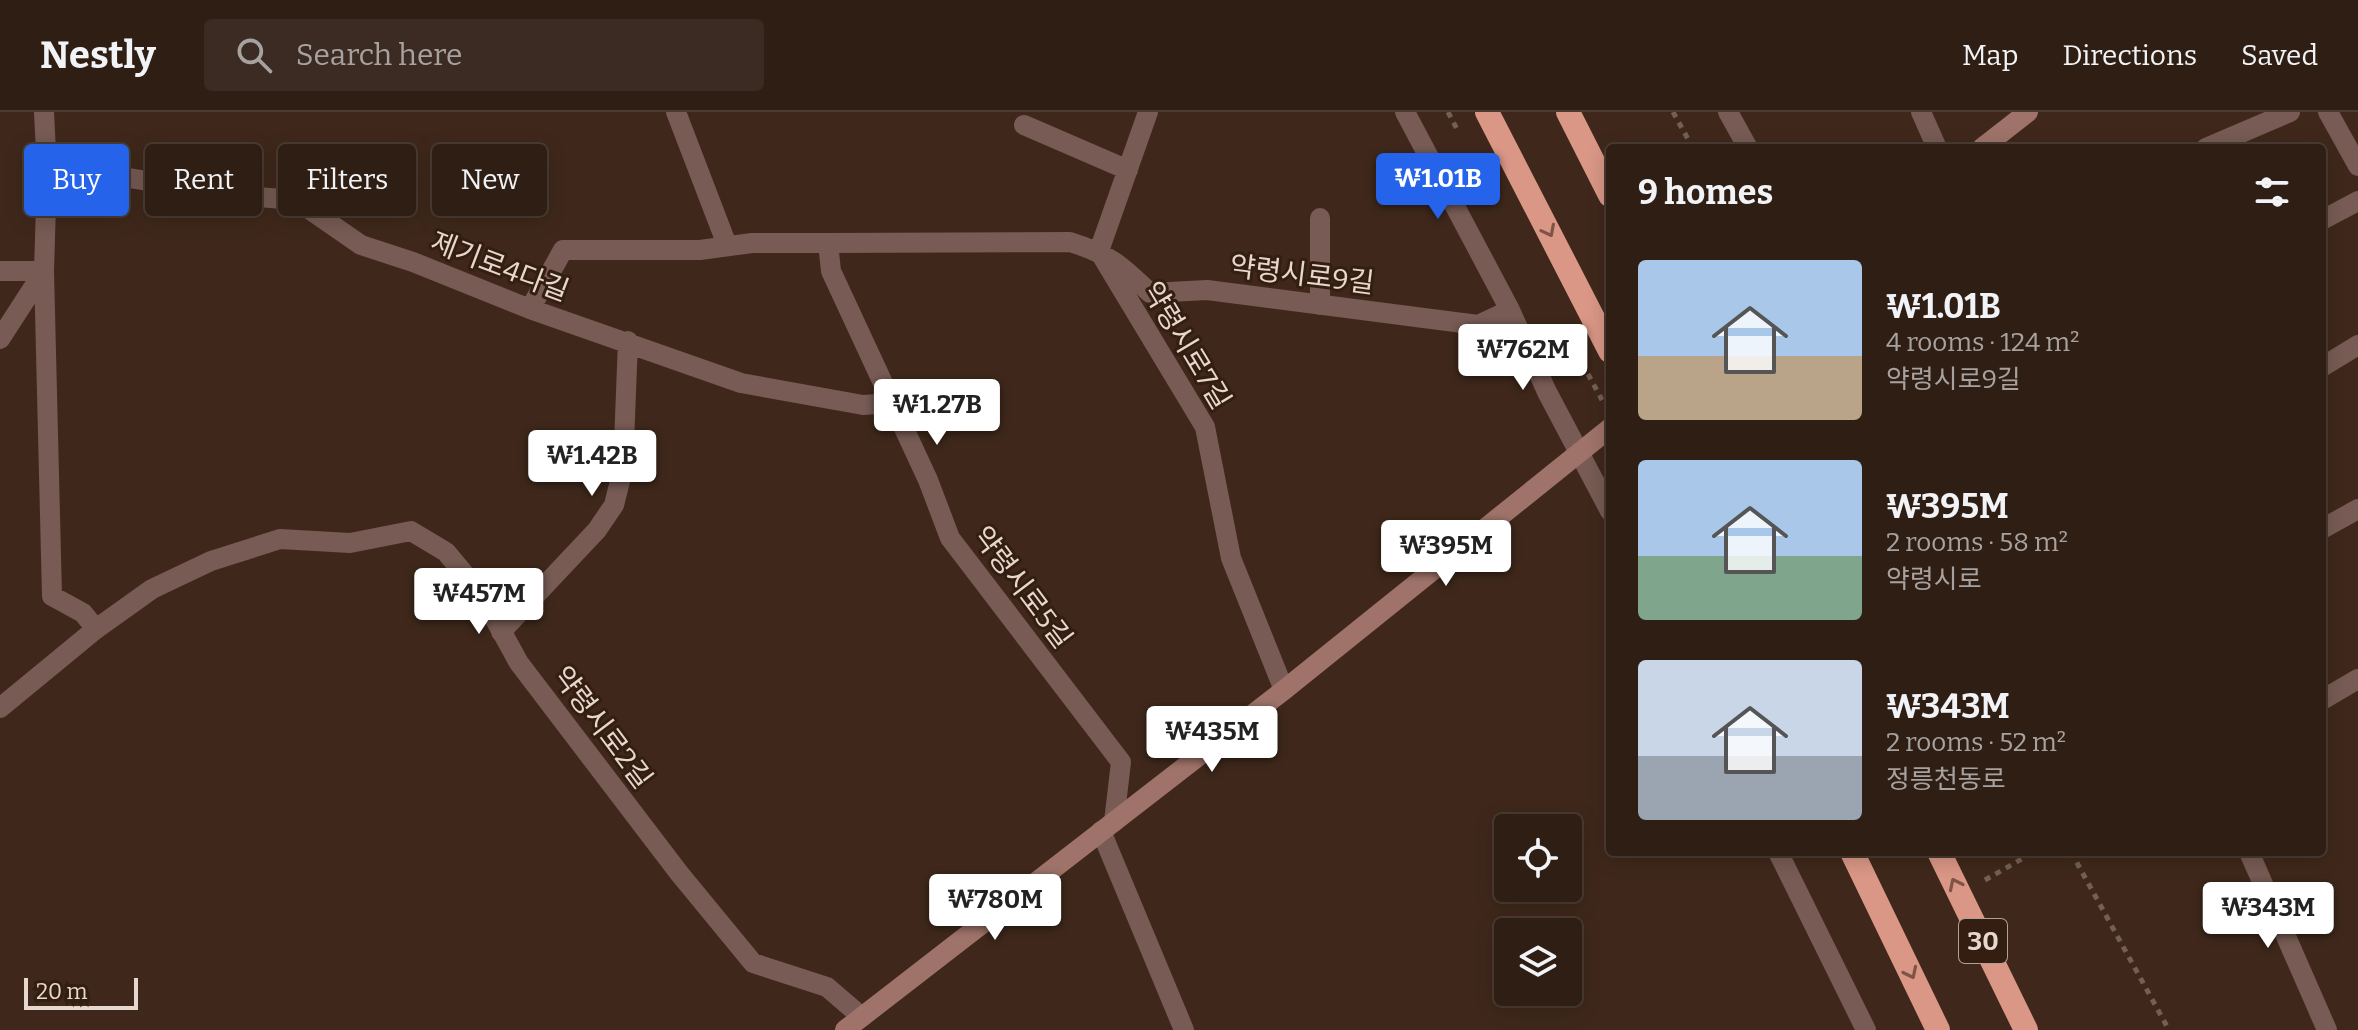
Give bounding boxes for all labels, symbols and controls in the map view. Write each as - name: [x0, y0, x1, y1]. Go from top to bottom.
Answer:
- search box: [204, 19, 764, 91]
- text: Nestly: [40, 32, 156, 78]
- icon: search: [232, 33, 276, 77]
- text: Search here: [296, 37, 462, 73]
- text: Map: [1962, 39, 2018, 72]
- text: Directions: [2062, 39, 2197, 72]
- text: Saved: [2241, 39, 2318, 72]
- chip: Buy: [24, 144, 129, 216]
- chip: Rent: [145, 144, 262, 216]
- chip: Filters: [278, 144, 416, 216]
- chip: New: [432, 144, 547, 216]
- pin: ₩1.01B: [1373, 153, 1503, 221]
- text: ₩1.01B: [1394, 163, 1482, 194]
- icon: filters: [2250, 170, 2294, 214]
- text: 9 homes: [1638, 172, 1773, 213]
- one-way arrow: [1539, 223, 1554, 238]
- street label: 제기로4다길: [426, 225, 573, 308]
- street label: 약령시로9길: [1228, 249, 1376, 300]
- street label: 약령시로7길: [1136, 276, 1238, 415]
- text: ₩1.01B: [1886, 286, 2001, 327]
- icon: home: [1702, 292, 1798, 388]
- pin: ₩762M: [1467, 324, 1579, 392]
- text: 4 rooms · 124 m²: [1886, 327, 2079, 358]
- text: ₩762M: [1476, 334, 1570, 365]
- text: 약령시로9길: [1886, 364, 2021, 395]
- pin: ₩1.27B: [872, 379, 1002, 447]
- text: ₩1.27B: [892, 389, 982, 420]
- pin: ₩1.42B: [527, 430, 657, 498]
- text: ₩1.42B: [546, 440, 638, 471]
- text: ₩395M: [1886, 486, 2009, 527]
- icon: home: [1702, 492, 1798, 588]
- street label: 약령시로5길: [966, 520, 1079, 655]
- pin: ₩395M: [1390, 520, 1502, 588]
- text: 2 rooms · 58 m²: [1886, 527, 2068, 558]
- text: ₩395M: [1399, 530, 1493, 561]
- text: 약령시로: [1886, 564, 1982, 595]
- pin: ₩457M: [423, 568, 535, 636]
- text: ₩457M: [432, 578, 526, 609]
- street label: 약령시로2길: [546, 660, 659, 795]
- text: ₩343M: [1886, 686, 2010, 727]
- icon: home: [1702, 692, 1798, 788]
- pin: ₩435M: [1156, 706, 1268, 774]
- text: ₩435M: [1165, 716, 1259, 747]
- text: 2 rooms · 52 m²: [1886, 727, 2066, 758]
- text: 정릉천동로: [1886, 764, 2006, 795]
- map controls: [1494, 814, 1582, 1006]
- button: locate: [1494, 814, 1582, 902]
- pin: ₩780M: [939, 874, 1051, 942]
- one-way arrow: [1949, 878, 1965, 893]
- pin: ₩343M: [2212, 882, 2324, 950]
- text: ₩780M: [947, 884, 1043, 915]
- text: ₩343M: [2221, 892, 2315, 923]
- button: layers: [1494, 918, 1582, 1006]
- road number: 30: [1959, 919, 2007, 963]
- one-way arrow: [1901, 964, 1917, 979]
- scale bar: [24, 974, 138, 1010]
- text: 20 m: [36, 978, 87, 1005]

